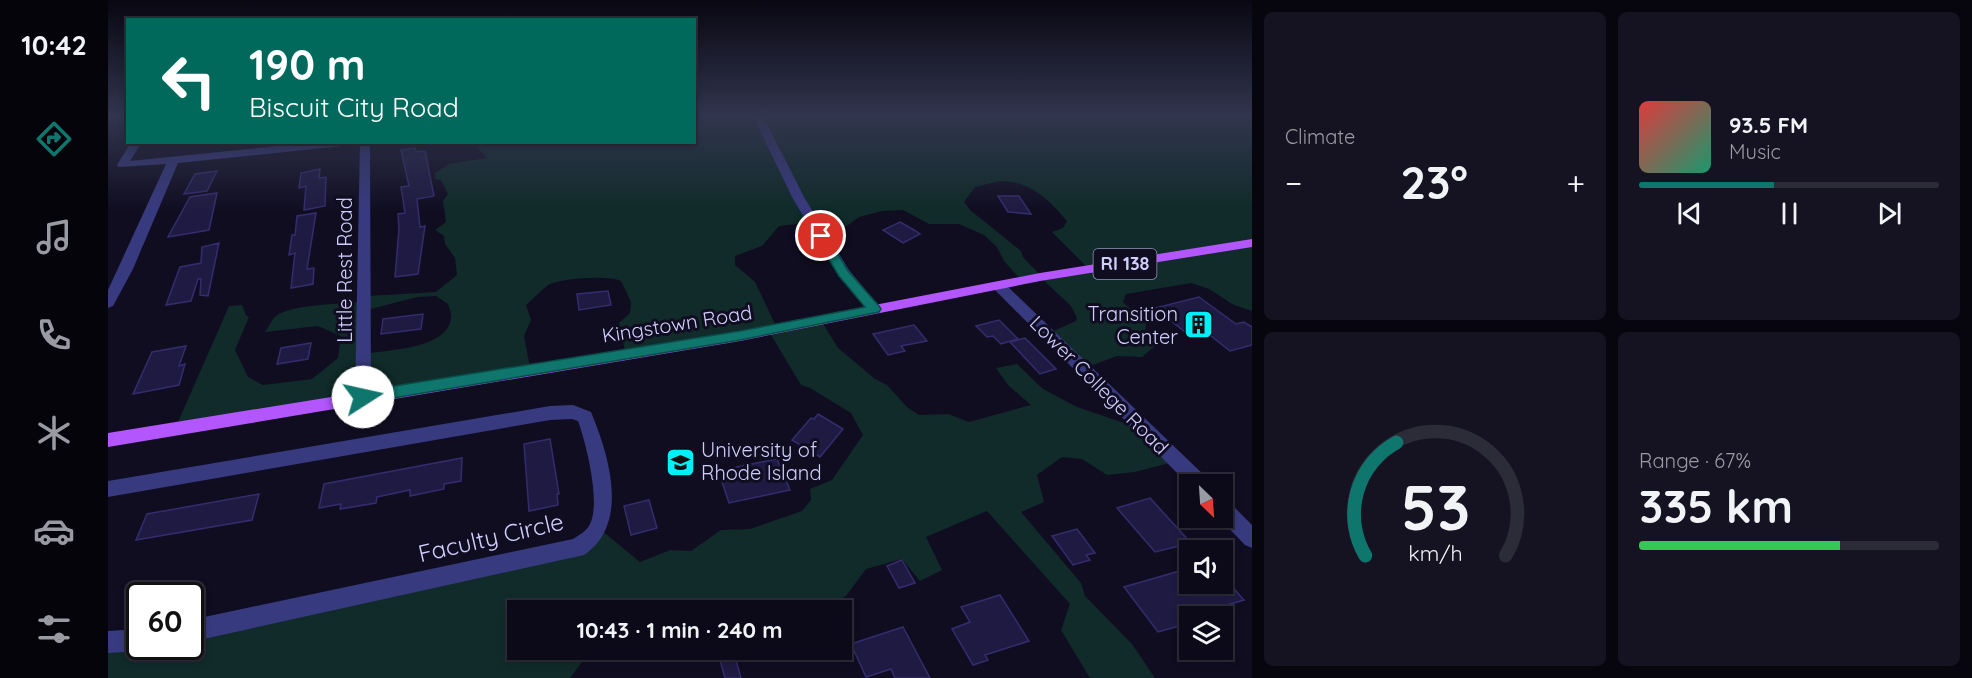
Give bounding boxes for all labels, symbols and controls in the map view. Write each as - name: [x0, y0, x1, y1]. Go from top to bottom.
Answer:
- text: 10:42: [21, 28, 87, 62]
- text: 190 m: [249, 38, 365, 91]
- icon: left: [150, 42, 228, 120]
- text: Biscuit City Road: [249, 90, 459, 124]
- text: 93.5 FM: [1729, 111, 1808, 139]
- icon: directions: [33, 118, 75, 160]
- text: Climate: [1285, 124, 1355, 149]
- text: Music: [1729, 139, 1781, 164]
- text: 23°: [1401, 154, 1468, 210]
- text: −: [1285, 162, 1302, 203]
- text: +: [1566, 162, 1585, 203]
- street label: Little Rest Road: [332, 197, 357, 343]
- icon: previous: [1673, 197, 1706, 230]
- icon: pause: [1773, 197, 1806, 230]
- icon: next: [1873, 197, 1906, 230]
- pin: [795, 210, 846, 261]
- icon: music: [33, 216, 75, 258]
- icon: arrive: [804, 219, 837, 252]
- road number: RI 138: [1094, 249, 1156, 279]
- street label: Kingstown Road: [600, 299, 754, 348]
- place label: Transition Center: [1088, 301, 1178, 349]
- building icon: Transition Center: [1183, 309, 1215, 341]
- street label: Lower College Road: [1025, 310, 1174, 459]
- icon: phone: [33, 314, 75, 356]
- position arrow: [331, 365, 395, 429]
- icon: climate: [33, 412, 75, 454]
- place label: University of Rhode Island: [701, 437, 822, 485]
- school or university icon: University of Rhode Island: [664, 446, 696, 478]
- text: Range · 67%: [1639, 448, 1751, 473]
- text: 53: [1400, 468, 1470, 546]
- north arrow: [1179, 474, 1233, 528]
- map controls: [1179, 474, 1233, 660]
- text: 335 km: [1639, 478, 1793, 534]
- street label: Faculty Circle: [415, 506, 566, 568]
- icon: car: [33, 510, 75, 552]
- button: sound: [1179, 540, 1233, 594]
- text: km/h: [1408, 540, 1462, 566]
- speed limit sign: 60: [126, 582, 204, 660]
- button: layers: [1179, 606, 1233, 660]
- icon: filters: [33, 608, 75, 650]
- text: 10:43 · 1 min · 240 m: [577, 616, 782, 644]

